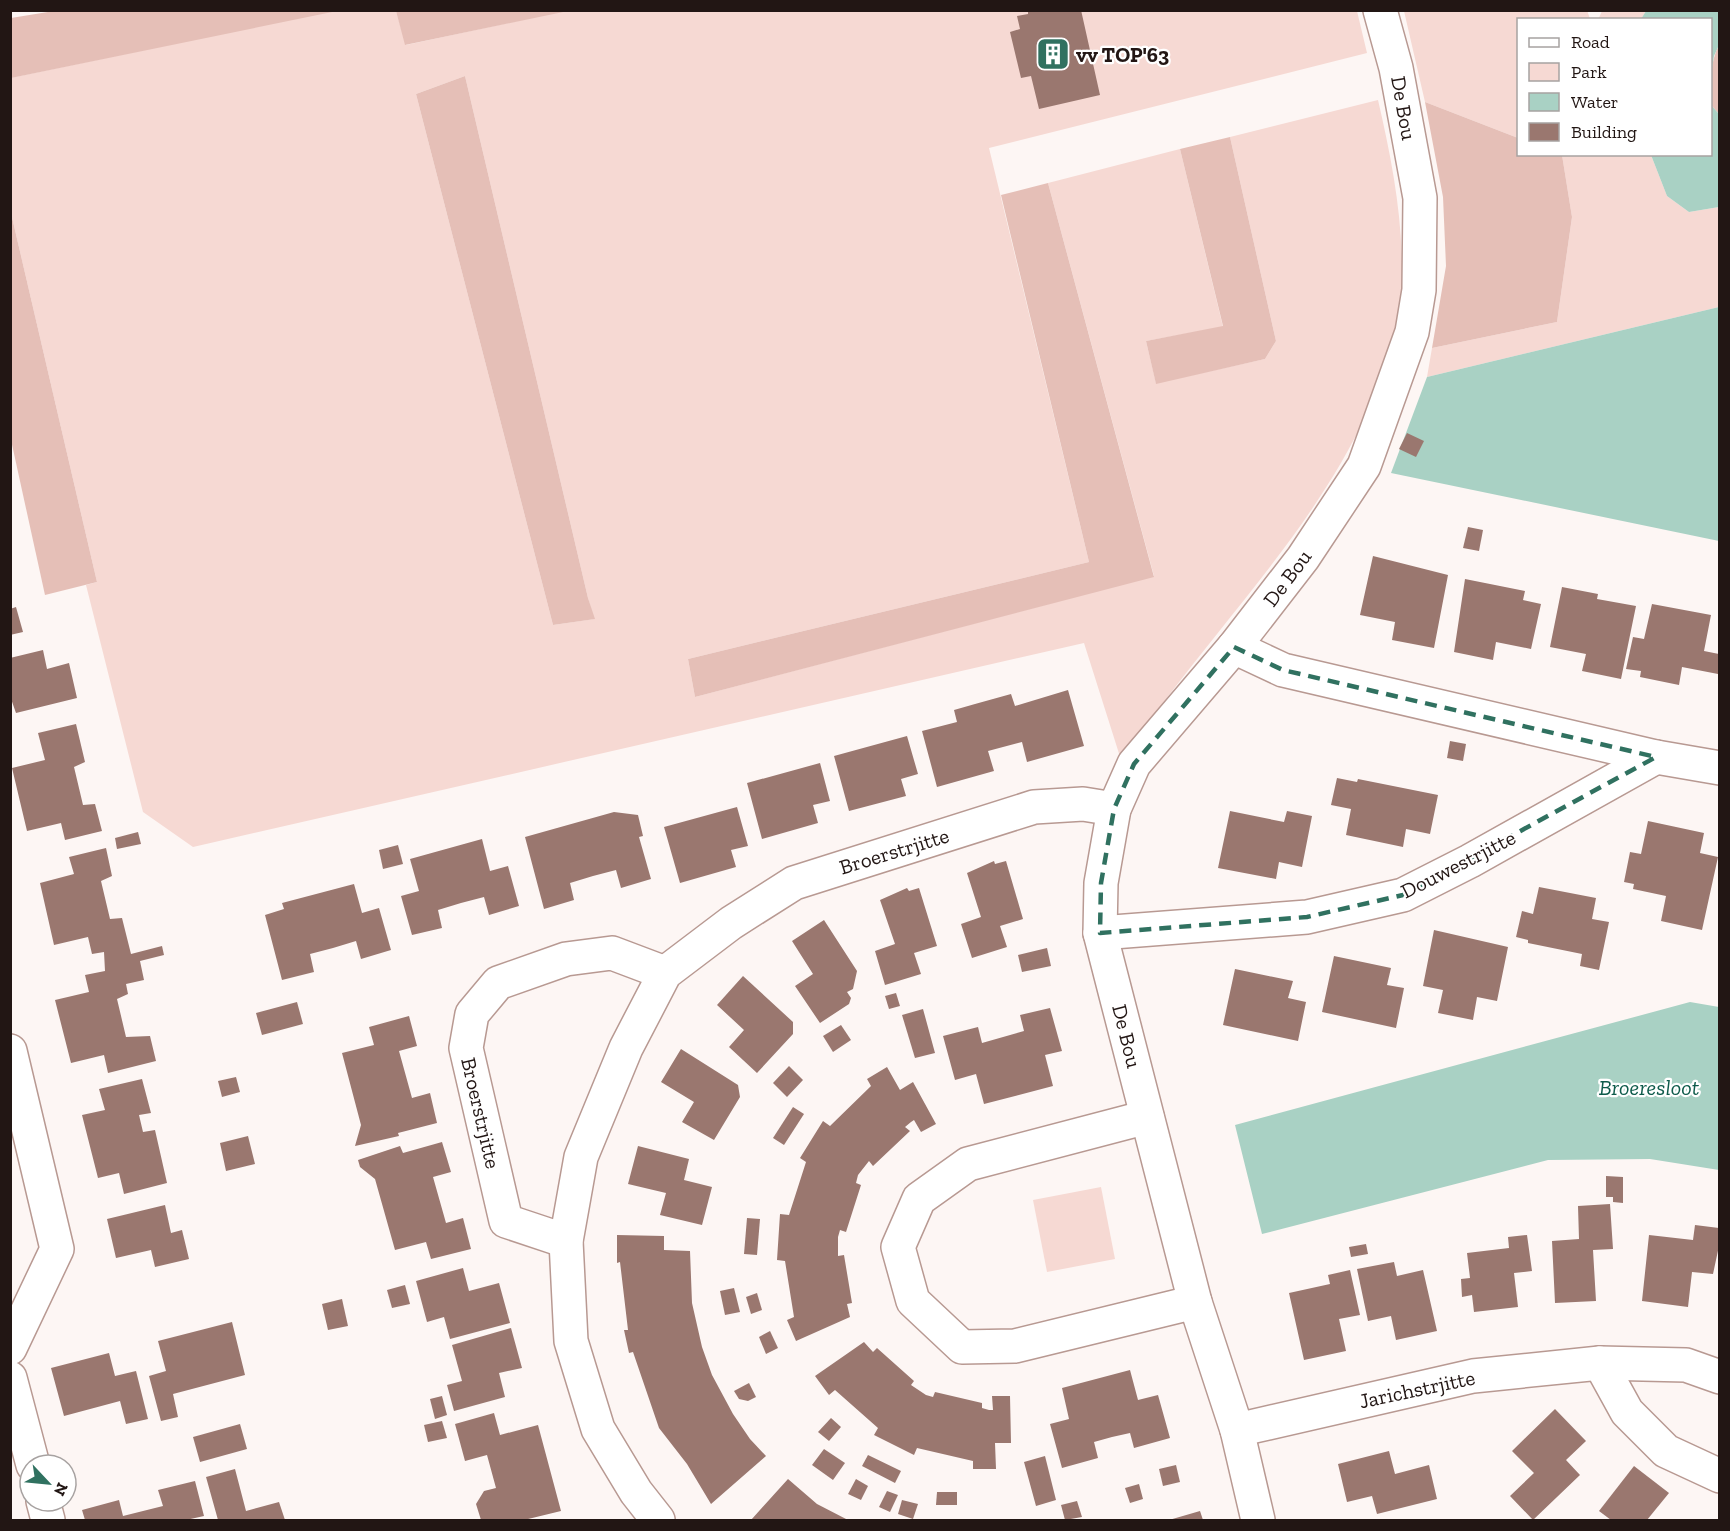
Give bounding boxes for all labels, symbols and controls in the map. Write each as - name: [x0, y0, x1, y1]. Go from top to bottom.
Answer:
- legend: [1517, 18, 1712, 156]
- text: Road: [1571, 31, 1610, 53]
- building icon: vv TOP'63: [1035, 36, 1071, 72]
- place label: vv TOP'63: [1076, 42, 1169, 67]
- text: Park: [1571, 61, 1607, 83]
- street label: De Bou: [1386, 74, 1422, 142]
- text: Water: [1571, 91, 1618, 113]
- text: Building: [1571, 121, 1637, 143]
- street label: De Bou: [1258, 544, 1317, 611]
- street label: Broerstrjitte: [836, 822, 952, 880]
- street label: Douwestrjitte: [1397, 824, 1520, 904]
- street label: De Bou: [1107, 1002, 1147, 1071]
- street label: Broerstrjitte: [455, 1055, 506, 1171]
- water label: Broeresloot: [1599, 1074, 1700, 1101]
- street label: Jarichstrjitte: [1357, 1365, 1478, 1414]
- north arrow: [18, 1453, 78, 1513]
- text: N: [50, 1480, 72, 1499]

